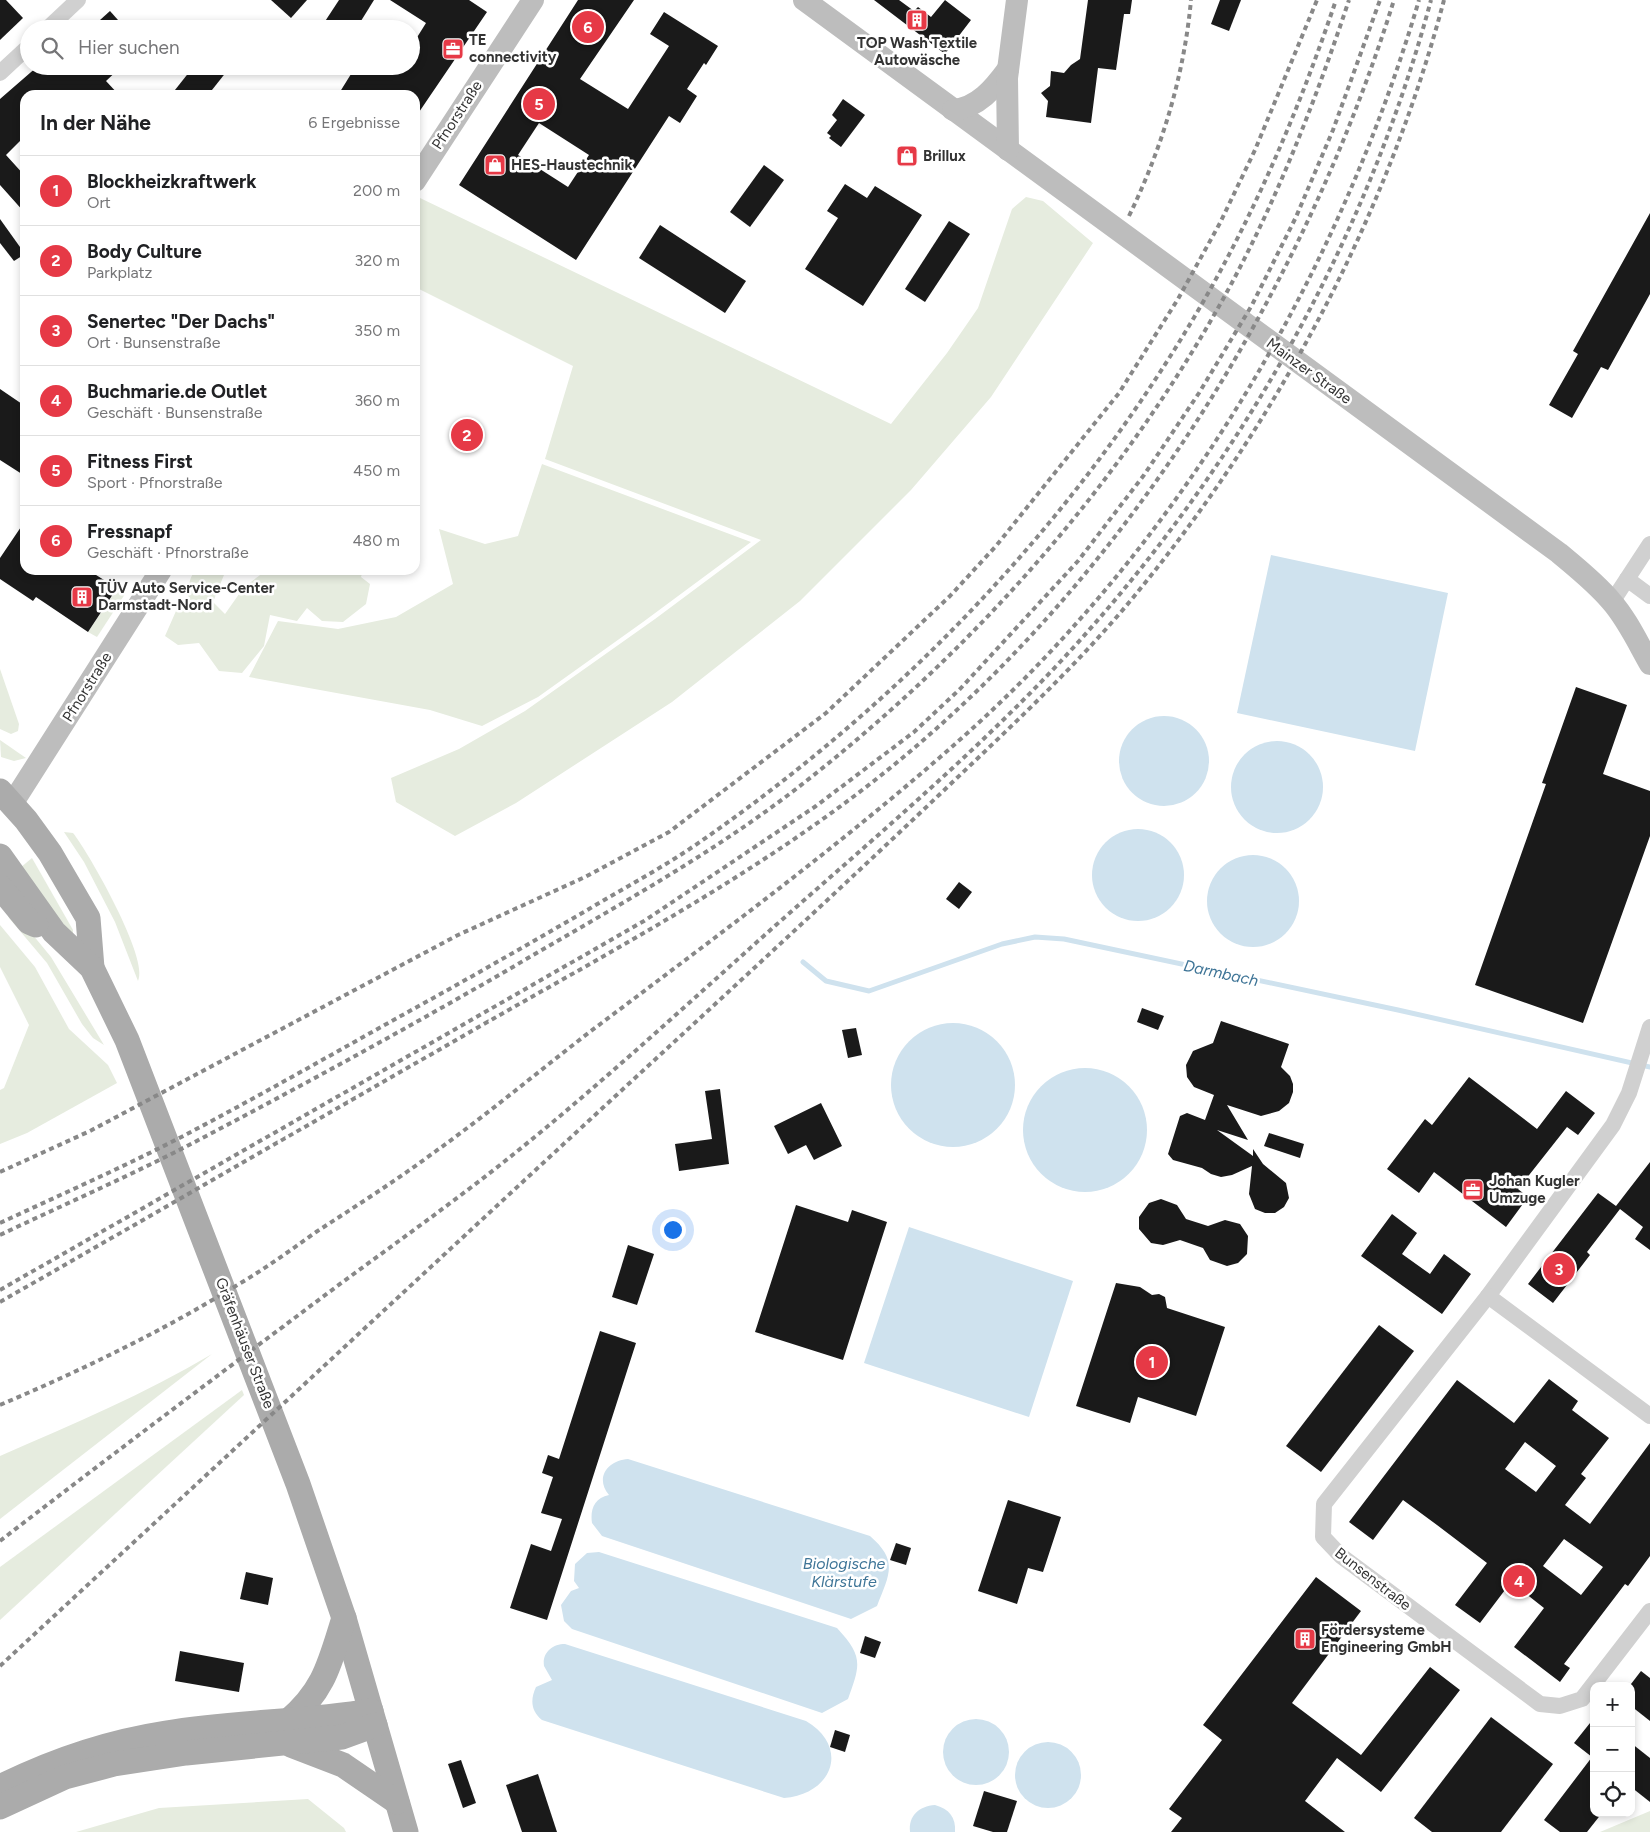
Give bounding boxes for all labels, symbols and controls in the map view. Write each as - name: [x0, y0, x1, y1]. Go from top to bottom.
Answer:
- pin: 6: [572, 8, 604, 46]
- building icon: TOP Wash Textile Autowäsche: [905, 8, 929, 32]
- search box: [20, 20, 420, 75]
- place label: TE connectivity: [469, 31, 557, 66]
- icon: search: [38, 34, 66, 62]
- place label: TOP Wash Textile Autowäsche: [857, 34, 978, 69]
- text: Hier suchen: [78, 36, 179, 59]
- office icon: TE connectivity: [441, 37, 465, 61]
- street label: Pfnorstraße: [428, 77, 486, 153]
- pin: 5: [523, 85, 555, 123]
- text: In der Nähe: [40, 110, 151, 135]
- text: 6 Ergebnisse: [308, 113, 400, 132]
- shop icon: Brillux: [895, 144, 919, 168]
- place label: Brillux: [923, 147, 966, 165]
- shop icon: HES-Haustechnik: [483, 153, 507, 177]
- place label: HES-Haustechnik: [511, 156, 633, 174]
- text: Blockheizkraftwerk: [87, 170, 257, 193]
- text: 1: [53, 181, 59, 200]
- text: 200 m: [353, 181, 400, 200]
- text: Ort: [87, 193, 111, 212]
- text: Body Culture: [87, 240, 202, 263]
- text: 2: [51, 251, 61, 270]
- text: 320 m: [355, 251, 400, 270]
- text: Parkplatz: [87, 263, 152, 282]
- text: Senertec "Der Dachs": [87, 310, 275, 333]
- text: 3: [52, 321, 60, 340]
- text: 350 m: [354, 321, 400, 340]
- text: Ort · Bunsenstraße: [87, 333, 220, 352]
- street label: Mainzer Straße: [1263, 334, 1355, 408]
- text: Buchmarie.de Outlet: [87, 380, 267, 403]
- text: 4: [51, 391, 61, 410]
- text: 360 m: [354, 391, 400, 410]
- text: Geschäft · Bunsenstraße: [87, 403, 263, 422]
- pin: 2: [451, 416, 483, 454]
- text: Fitness First: [87, 450, 193, 473]
- text: 5: [51, 461, 61, 480]
- text: 450 m: [353, 461, 400, 480]
- text: Sport · Pfnorstraße: [87, 473, 223, 492]
- text: Fressnapf: [87, 520, 173, 543]
- text: 6: [51, 531, 61, 550]
- text: 480 m: [352, 531, 400, 550]
- text: Geschäft · Pfnorstraße: [87, 543, 249, 562]
- place label: TÜV Auto Service-Center Darmstadt-Nord: [98, 578, 275, 614]
- building icon: TÜV Auto Service-Center Darmstadt-Nord: [70, 585, 94, 609]
- street label: Pfnorstraße: [59, 649, 115, 725]
- water label: Darmbach: [1182, 956, 1260, 990]
- place label: Johan Kugler Umzuge: [1489, 1172, 1580, 1207]
- office icon: Johan Kugler Umzuge: [1461, 1178, 1485, 1202]
- your location: [660, 1217, 686, 1243]
- pin: 3: [1543, 1250, 1575, 1288]
- street label: Gräfenhäuser Straße: [212, 1275, 278, 1411]
- pin: 1: [1136, 1343, 1168, 1381]
- street label: Bunsenstraße: [1331, 1544, 1415, 1614]
- water label: Biologische Klärstufe: [803, 1554, 886, 1591]
- pin: 4: [1503, 1562, 1535, 1600]
- place label: Fördersysteme Engineering GmbH: [1321, 1621, 1452, 1656]
- building icon: Fördersysteme Engineering GmbH: [1293, 1627, 1317, 1651]
- map controls: [1590, 1682, 1635, 1817]
- button: +: [1590, 1682, 1635, 1727]
- button: −: [1590, 1727, 1635, 1772]
- button: locate: [1590, 1772, 1635, 1817]

